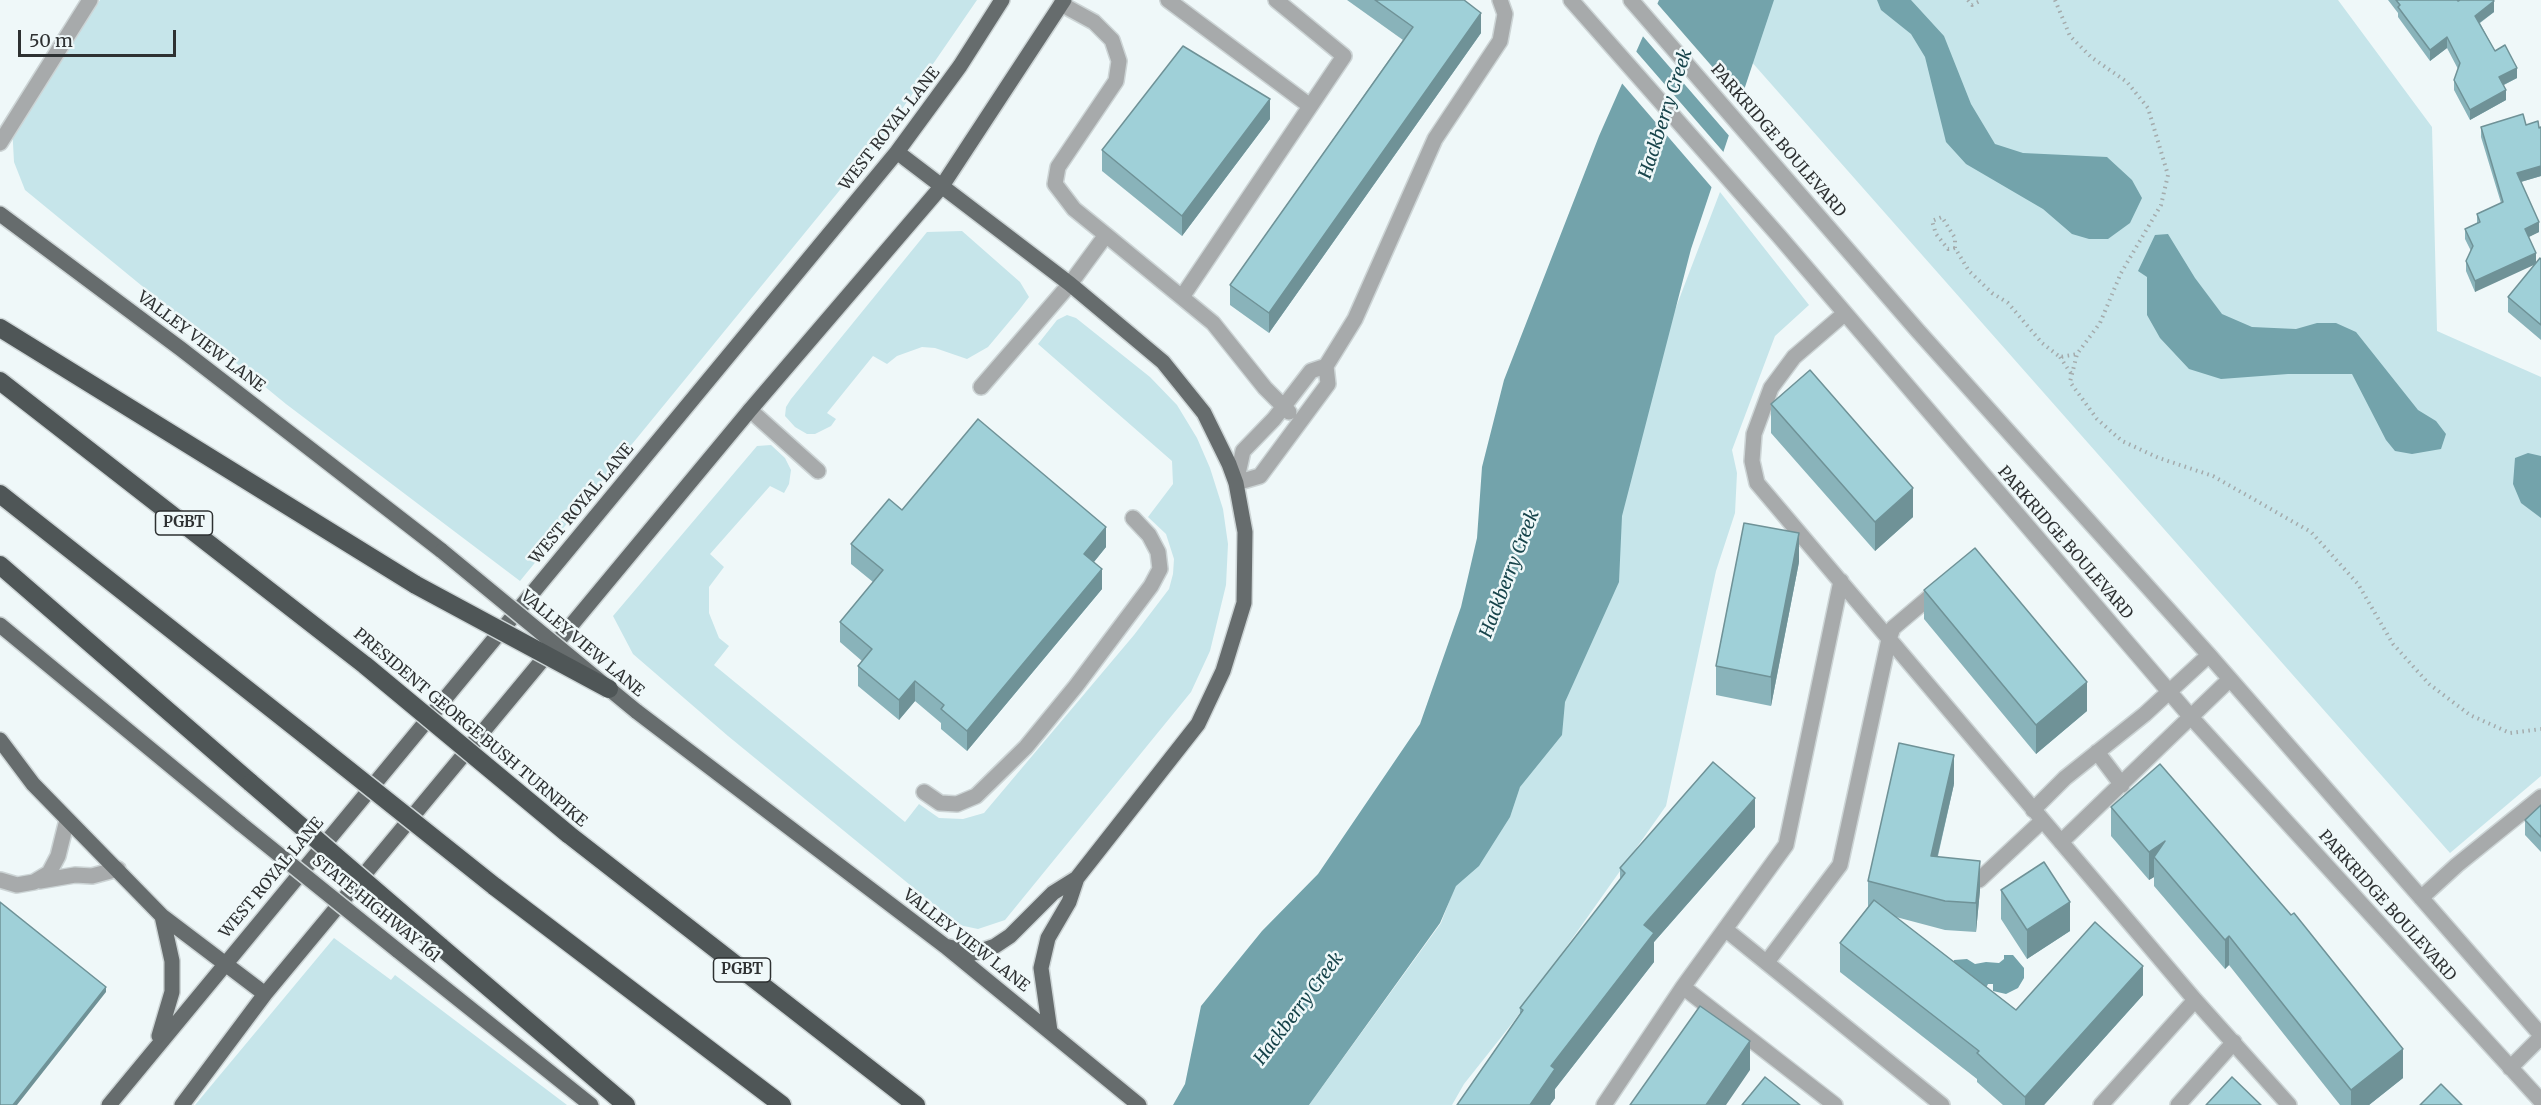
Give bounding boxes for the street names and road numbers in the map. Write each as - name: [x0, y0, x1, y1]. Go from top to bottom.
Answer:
- street label: PARKRIDGE BOULEVARD: [1706, 61, 1850, 221]
- street label: WEST ROYAL LANE: [836, 63, 944, 195]
- street label: VALLEY VIEW LANE: [133, 288, 269, 396]
- street label: WEST ROYAL LANE: [526, 440, 638, 568]
- street label: PARKRIDGE BOULEVARD: [1993, 463, 2137, 623]
- road number: PGBT: [156, 511, 213, 535]
- street label: VALLEY VIEW LANE: [516, 587, 648, 701]
- street label: PRESIDENT GEORGE BUSH TURNPIKE: [349, 625, 591, 831]
- street label: WEST ROYAL LANE: [216, 814, 328, 942]
- street label: PARKRIDGE BOULEVARD: [2314, 827, 2460, 985]
- street label: STATE HIGHWAY 161: [308, 851, 444, 967]
- street label: VALLEY VIEW LANE: [899, 886, 1033, 996]
- road number: PGBT: [714, 958, 771, 982]

